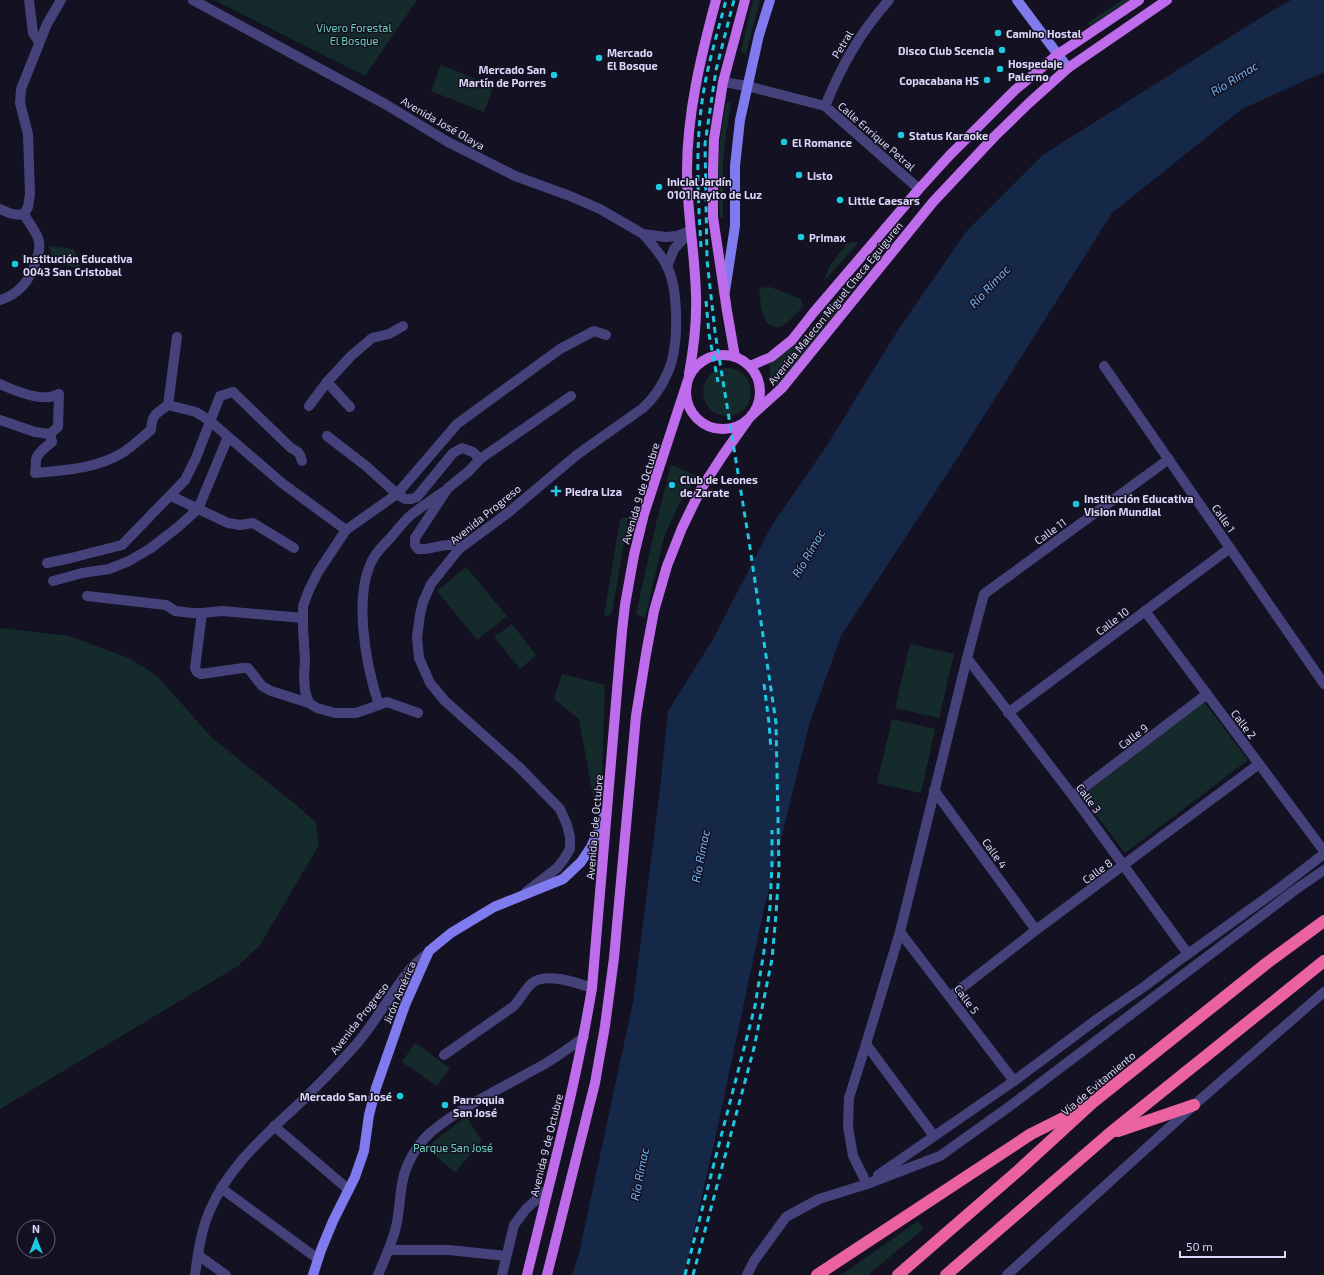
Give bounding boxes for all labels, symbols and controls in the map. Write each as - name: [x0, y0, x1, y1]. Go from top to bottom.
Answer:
- park label: Vivero Forestal El Bosque: [316, 21, 392, 47]
- street label: Petral: [829, 27, 856, 60]
- place label: Camino Hostal: [1006, 27, 1082, 40]
- marker: Camino Hostal: [993, 28, 1003, 38]
- place label: Disco Club Scencia: [898, 44, 994, 57]
- marker: Disco Club Scencia: [997, 45, 1007, 55]
- place label: Mercado El Bosque: [607, 46, 658, 72]
- marker: Mercado El Bosque: [594, 53, 604, 63]
- place label: Hospedaje Palerno: [1008, 57, 1063, 83]
- water label: Río Rímac: [1208, 58, 1260, 98]
- place label: Mercado San Martín de Porres: [459, 63, 546, 89]
- marker: Hospedaje Palerno: [995, 64, 1005, 74]
- marker: Mercado San Martín de Porres: [549, 70, 559, 80]
- place label: Copacabana HS: [899, 74, 980, 87]
- marker: Copacabana HS: [982, 75, 992, 85]
- street label: Avenida José Olaya: [399, 94, 487, 152]
- street label: Calle Enrique Petral: [836, 99, 919, 174]
- place label: Status Karaoke: [909, 129, 988, 142]
- marker: Status Karaoke: [896, 130, 906, 140]
- place label: El Romance: [792, 136, 852, 149]
- marker: El Romance: [779, 137, 789, 147]
- place label: Listo: [807, 169, 833, 182]
- marker: Listo: [794, 170, 804, 180]
- place label: Inicial Jardín 0101 Rayito de Luz: [667, 175, 762, 202]
- marker: Inicial Jardín 0101 Rayito de Luz: [654, 182, 664, 192]
- place label: Little Caesars: [848, 194, 920, 207]
- marker: Little Caesars: [835, 195, 845, 205]
- street label: Avenida Malecon Miguel Checa Eguiguren: [765, 219, 905, 387]
- place label: Primax: [809, 231, 846, 244]
- marker: Primax: [796, 232, 806, 242]
- place label: Institución Educativa 0043 San Cristobal: [23, 252, 133, 278]
- marker: Institución Educativa 0043 San Cristobal: [10, 259, 20, 269]
- water label: Río Rímac: [966, 262, 1012, 310]
- street label: Avenida 9 de Octubre: [618, 441, 662, 545]
- place label: Club de Leones de Zarate: [680, 473, 758, 499]
- marker: Club de Leones de Zarate: [667, 480, 677, 490]
- street label: Avenida Progreso: [447, 481, 523, 547]
- marker: Piedra Liza: [550, 485, 562, 497]
- place label: Piedra Liza: [565, 485, 622, 498]
- place label: Institución Educativa Vision Mundial: [1084, 492, 1194, 518]
- marker: Institución Educativa Vision Mundial: [1071, 499, 1081, 509]
- street label: Calle 1: [1210, 501, 1238, 535]
- street label: Calle 11: [1032, 515, 1068, 547]
- water label: Río Rímac: [789, 526, 827, 580]
- street label: Calle 10: [1093, 604, 1131, 638]
- street label: Calle 2: [1229, 707, 1259, 741]
- street label: Calle 9: [1116, 721, 1150, 751]
- street label: Avenida 9 de Octubre: [583, 774, 605, 880]
- street label: Calle 3: [1074, 781, 1104, 815]
- water label: Río Rímac: [688, 828, 712, 884]
- street label: Calle 4: [980, 835, 1010, 871]
- street label: Calle 8: [1079, 856, 1115, 886]
- street label: Jirón América: [380, 959, 418, 1025]
- street label: Avenida Progreso: [327, 980, 391, 1056]
- street label: Calle 5: [952, 982, 982, 1016]
- street label: Vía de Evitamiento: [1058, 1048, 1138, 1118]
- place label: Mercado San José: [300, 1090, 392, 1103]
- marker: Mercado San José: [395, 1091, 405, 1101]
- street label: Avenida 9 de Octubre: [527, 1092, 565, 1198]
- place label: Parroquia San José: [453, 1093, 504, 1119]
- marker: Parroquia San José: [440, 1100, 450, 1110]
- park label: Parque San José: [413, 1141, 493, 1154]
- water label: Río Rímac: [627, 1146, 651, 1202]
- north arrow: [16, 1219, 56, 1259]
- text: N: [32, 1222, 40, 1235]
- scale bar: [1180, 1233, 1285, 1259]
- text: 50 m: [1186, 1239, 1213, 1253]

